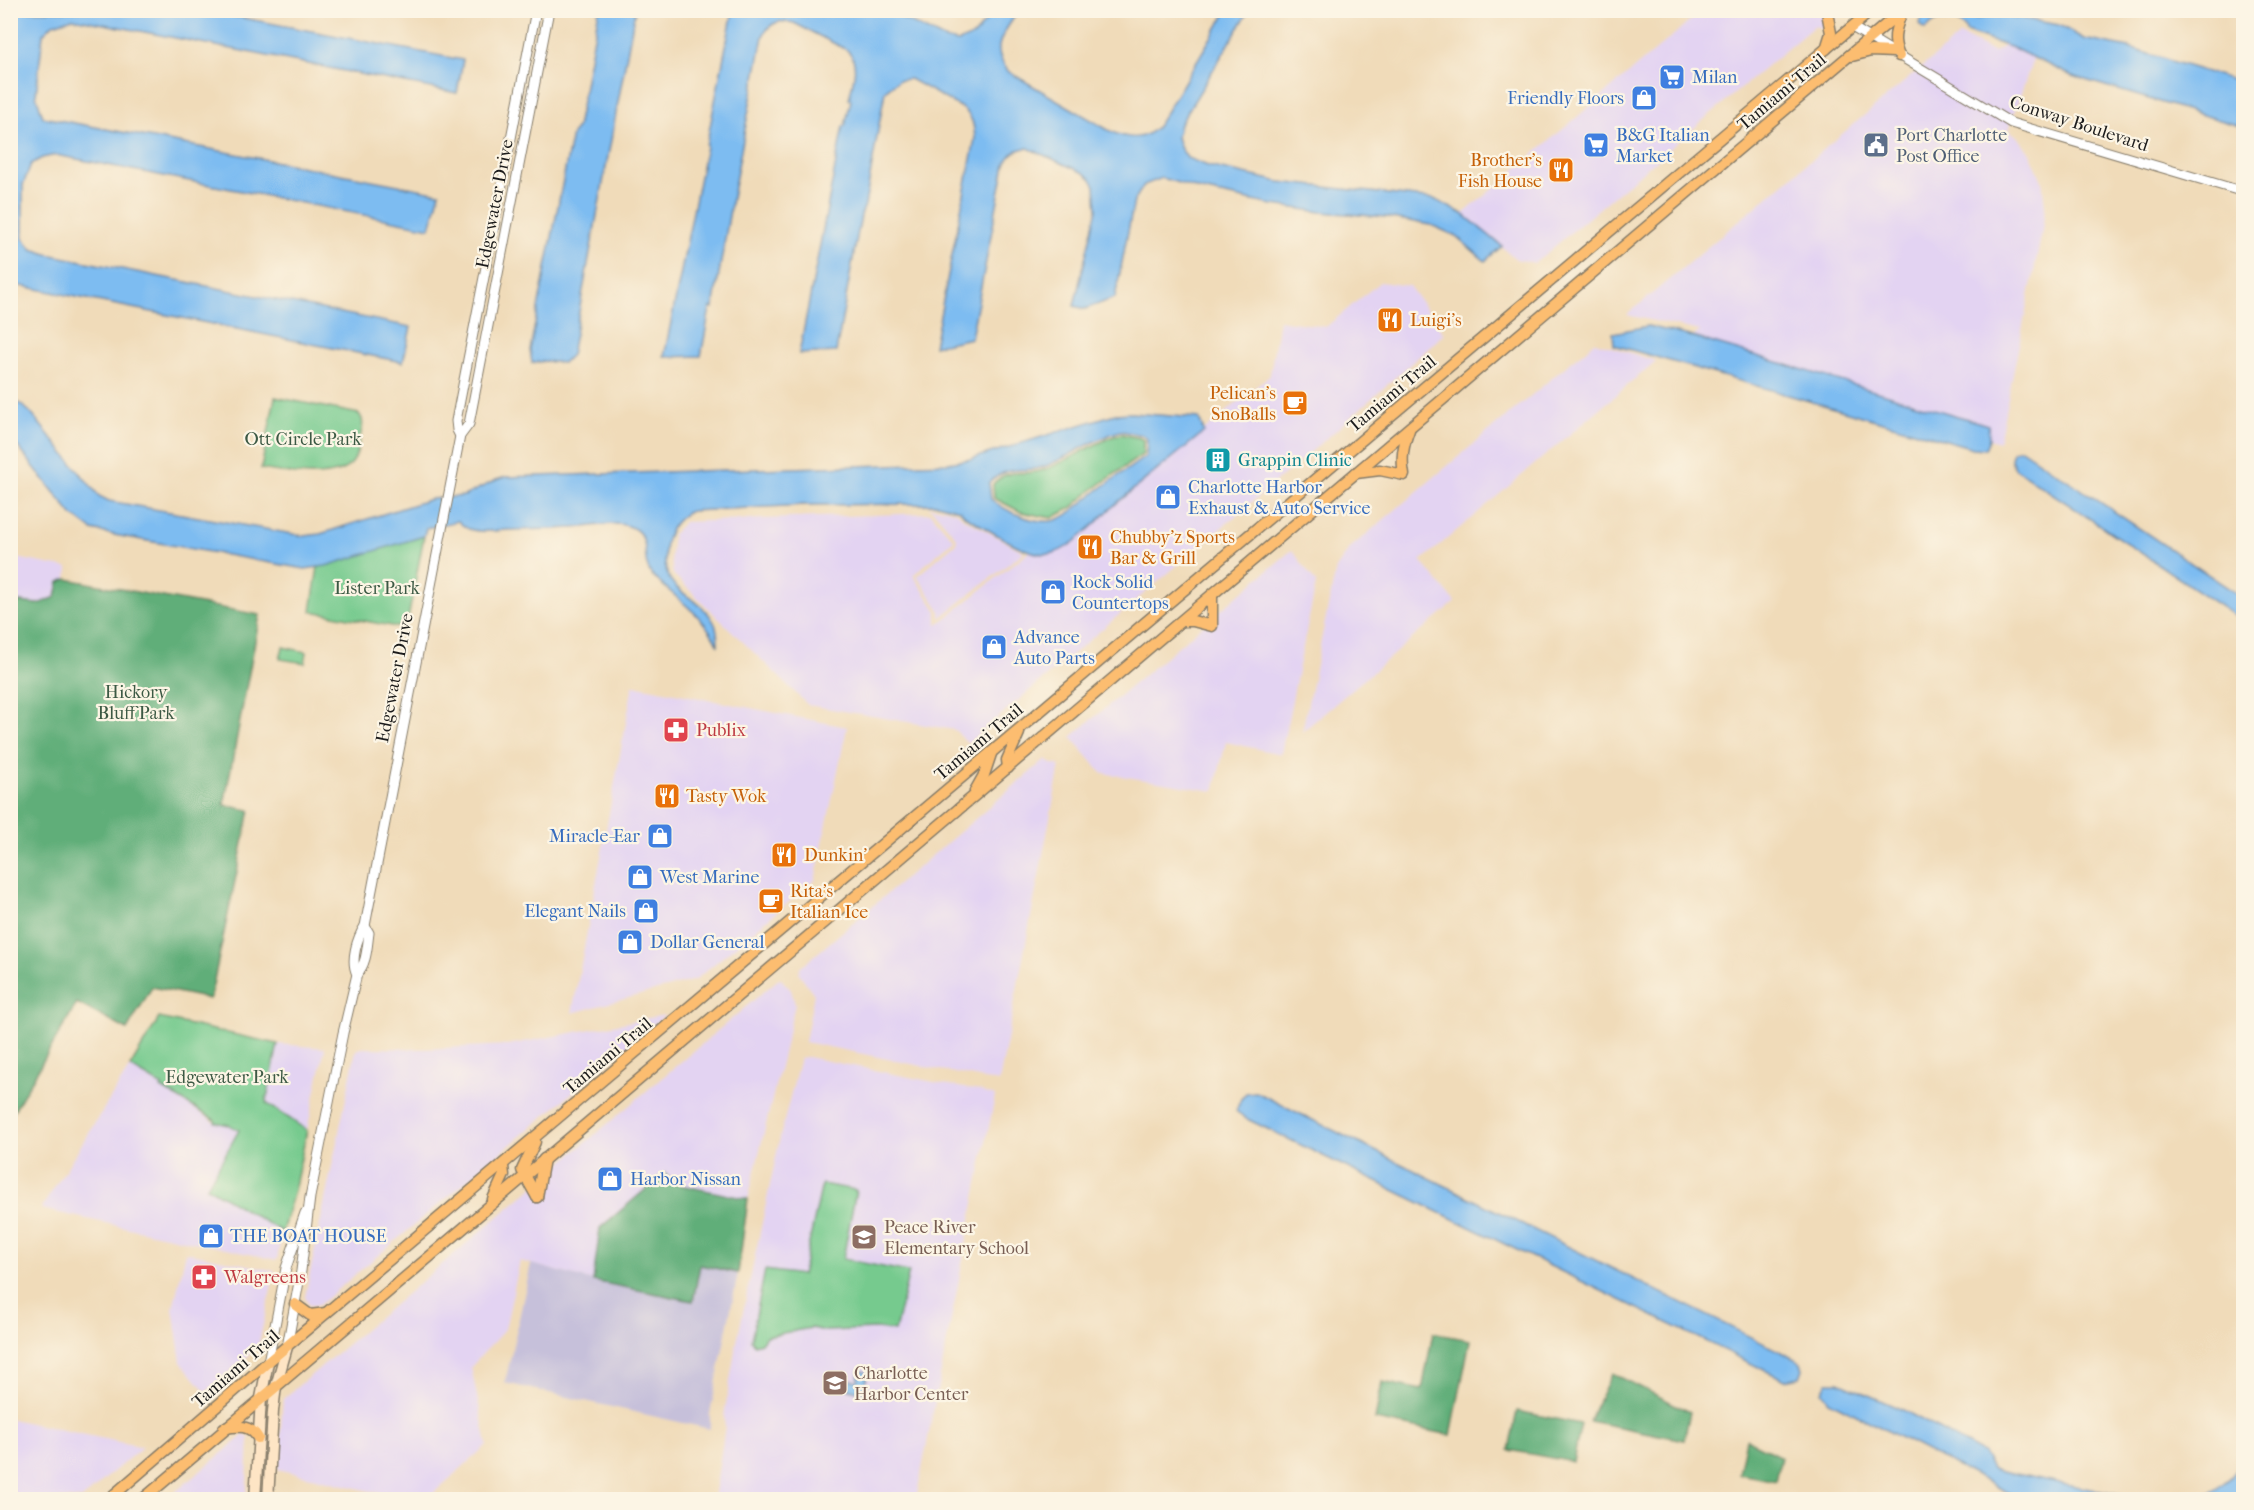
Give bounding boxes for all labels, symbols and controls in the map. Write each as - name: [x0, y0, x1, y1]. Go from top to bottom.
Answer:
- street label: Tamiami Trail: [1734, 49, 1830, 135]
- supermarket icon: Milan: [1657, 62, 1687, 92]
- place label: Milan: [1692, 67, 1738, 88]
- shop icon: Friendly Floors: [1629, 83, 1659, 113]
- place label: Friendly Floors: [1507, 88, 1624, 109]
- street label: Conway Boulevard: [2007, 92, 2151, 156]
- place label: B&G Italian Market: [1616, 125, 1710, 167]
- place label: Port Charlotte Post Office: [1896, 125, 2007, 167]
- supermarket icon: B&G Italian Market: [1581, 130, 1611, 160]
- public building icon: Port Charlotte Post Office: [1861, 130, 1891, 160]
- street label: Edgewater Drive: [472, 137, 518, 271]
- place label: Brother's Fish House: [1458, 150, 1542, 192]
- restaurant icon: Brother's Fish House: [1546, 155, 1576, 185]
- restaurant icon: Luigi's: [1375, 305, 1405, 335]
- place label: Luigi's: [1410, 310, 1462, 331]
- street label: Tamiami Trail: [1344, 351, 1440, 437]
- place label: Pelican's SnoBalls: [1210, 383, 1276, 425]
- cafe icon: Pelican's SnoBalls: [1280, 388, 1310, 418]
- park label: Ott Circle Park: [244, 429, 362, 450]
- building icon: Grappin Clinic: [1203, 445, 1233, 475]
- place label: Grappin Clinic: [1238, 450, 1352, 471]
- place label: Charlotte Harbor Exhaust & Auto Service: [1188, 477, 1371, 519]
- shop icon: Charlotte Harbor Exhaust & Auto Service: [1153, 482, 1183, 512]
- place label: Chubby'z Sports Bar & Grill: [1110, 527, 1235, 569]
- restaurant icon: Chubby'z Sports Bar & Grill: [1075, 532, 1105, 562]
- place label: Rock Solid Countertops: [1072, 572, 1169, 614]
- shop icon: Rock Solid Countertops: [1038, 577, 1068, 607]
- park label: Lister Park: [334, 578, 420, 599]
- street label: Edgewater Drive: [372, 611, 418, 745]
- place label: Advance Auto Parts: [1013, 627, 1095, 669]
- shop icon: Advance Auto Parts: [979, 632, 1009, 662]
- park label: Hickory Bluff Park: [97, 682, 175, 724]
- street label: Tamiami Trail: [931, 699, 1027, 785]
- pharmacy icon: Publix: [661, 715, 691, 745]
- place label: Publix: [696, 720, 747, 741]
- restaurant icon: Tasty Wok: [652, 781, 682, 811]
- place label: Tasty Wok: [686, 786, 767, 807]
- shop icon: Miracle-Ear: [645, 821, 675, 851]
- place label: Miracle-Ear: [549, 826, 640, 847]
- restaurant icon: Dunkin': [769, 840, 799, 870]
- place label: Dunkin': [804, 845, 867, 866]
- shop icon: West Marine: [625, 862, 655, 892]
- place label: West Marine: [659, 867, 759, 888]
- place label: Rita's Italian Ice: [790, 881, 868, 923]
- cafe icon: Rita's Italian Ice: [756, 886, 786, 916]
- shop icon: Elegant Nails: [631, 896, 661, 926]
- place label: Elegant Nails: [524, 901, 626, 922]
- shop icon: Dollar General: [615, 927, 645, 957]
- place label: Dollar General: [650, 932, 764, 953]
- street label: Tamiami Trail: [560, 1013, 656, 1099]
- park label: Edgewater Park: [165, 1067, 289, 1088]
- shop icon: Harbor Nissan: [595, 1164, 625, 1194]
- place label: Harbor Nissan: [630, 1169, 742, 1190]
- place label: Peace River Elementary School: [884, 1217, 1029, 1259]
- shop icon: THE BOAT HOUSE: [196, 1221, 226, 1251]
- school or university icon: Peace River Elementary School: [849, 1222, 879, 1252]
- place label: THE BOAT HOUSE: [230, 1226, 386, 1247]
- pharmacy icon: Walgreens: [189, 1262, 219, 1292]
- place label: Walgreens: [223, 1267, 306, 1288]
- street label: Tamiami Trail: [188, 1325, 284, 1413]
- place label: Charlotte Harbor Center: [854, 1363, 969, 1405]
- school or university icon: Charlotte Harbor Center: [820, 1368, 850, 1398]

